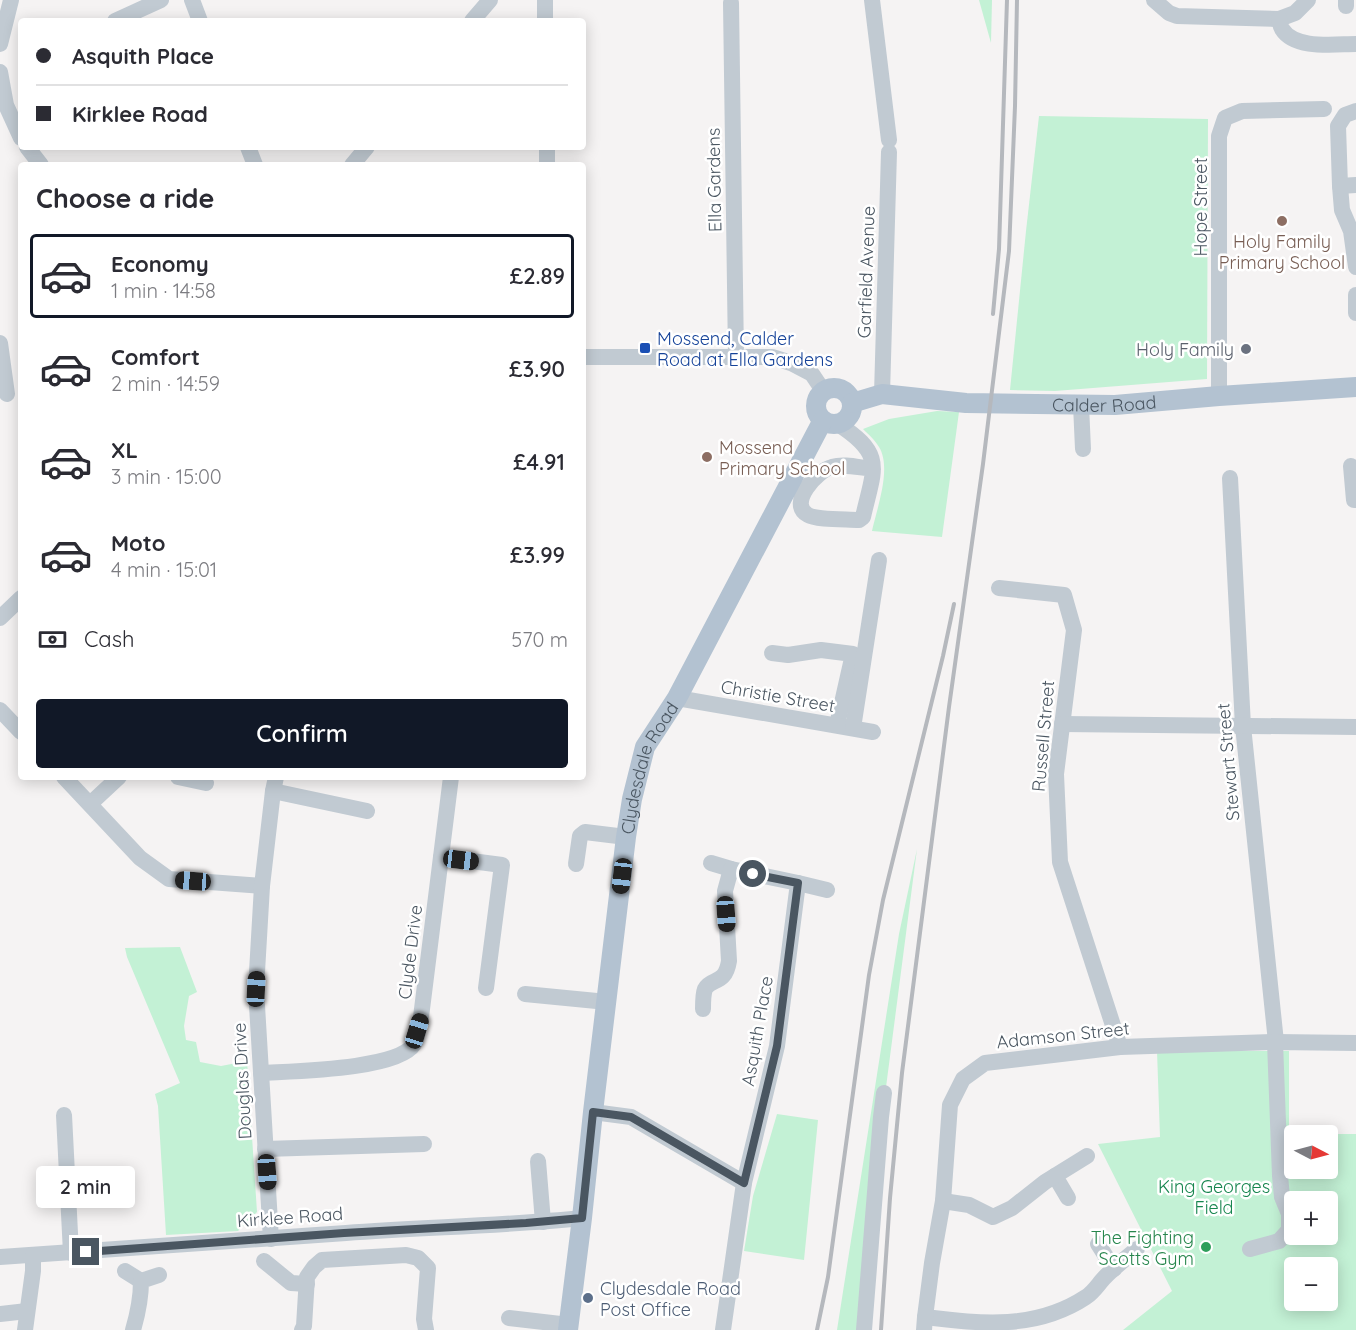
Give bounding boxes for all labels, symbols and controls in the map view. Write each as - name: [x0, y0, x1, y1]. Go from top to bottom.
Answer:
- text: Asquith Place: [72, 42, 214, 70]
- text: Kirklee Road: [72, 100, 208, 128]
- street label: Ella Gardens: [702, 128, 726, 232]
- street label: Hope Street: [1189, 157, 1212, 257]
- text: Choose a ride: [36, 181, 214, 215]
- street label: Garfield Avenue: [852, 205, 880, 339]
- marker: Holy Family Primary School: [1275, 214, 1289, 228]
- place label: Holy Family Primary School: [1219, 230, 1345, 274]
- icon: car: [39, 249, 93, 303]
- text: Economy: [111, 250, 209, 278]
- text: £2.89: [510, 262, 565, 290]
- text: 1 min · 14:58: [111, 278, 216, 303]
- place label: Mossend, Calder Road at Ella Gardens: [657, 327, 833, 371]
- place label: Holy Family: [1136, 338, 1234, 361]
- marker: Mossend, Calder Road at Ella Gardens: [638, 341, 652, 355]
- icon: car: [39, 342, 93, 396]
- marker: Holy Family: [1239, 342, 1253, 356]
- text: Comfort: [111, 343, 200, 371]
- text: £3.90: [509, 355, 565, 383]
- text: 2 min · 14:59: [111, 371, 220, 396]
- street label: Calder Road: [1052, 390, 1157, 417]
- icon: car: [39, 435, 93, 489]
- text: XL: [111, 436, 138, 464]
- place label: Mossend Primary School: [719, 436, 845, 480]
- text: £4.91: [513, 448, 565, 476]
- marker: Mossend Primary School: [700, 450, 714, 464]
- text: 3 min · 15:00: [111, 464, 222, 489]
- icon: car: [39, 528, 93, 582]
- text: Moto: [111, 529, 165, 557]
- text: £3.99: [510, 541, 565, 569]
- text: 4 min · 15:01: [111, 557, 217, 582]
- icon: cash: [36, 623, 69, 656]
- text: Cash: [84, 625, 135, 653]
- text: 570 m: [511, 627, 568, 652]
- street label: Christie Street: [719, 675, 837, 717]
- street label: Russell Street: [1027, 679, 1059, 793]
- street label: Clydesdale Road: [615, 697, 683, 836]
- button: Confirm: [36, 699, 568, 768]
- street label: Stewart Street: [1211, 702, 1245, 822]
- car: [442, 849, 480, 871]
- car: [611, 857, 633, 895]
- route start: [739, 860, 766, 887]
- car: [174, 871, 212, 891]
- car: [716, 895, 736, 933]
- street label: Clyde Drive: [393, 903, 427, 1001]
- car: [246, 971, 266, 1007]
- street label: Asquith Place: [736, 974, 778, 1088]
- car: [403, 1011, 431, 1051]
- street label: Adamson Street: [995, 1017, 1131, 1053]
- street label: Douglas Drive: [227, 1022, 257, 1140]
- north arrow: [1284, 1125, 1338, 1179]
- map controls: [1284, 1125, 1338, 1311]
- car: [257, 1153, 277, 1191]
- callout: 2 min: [36, 1165, 136, 1207]
- text: 2 min: [60, 1174, 111, 1199]
- park label: King Georges Field: [1158, 1175, 1270, 1219]
- button: +: [1284, 1191, 1338, 1245]
- street label: Kirklee Road: [236, 1202, 344, 1232]
- place label: The Fighting Scotts Gym: [1091, 1226, 1194, 1270]
- route end: [72, 1238, 99, 1265]
- marker: The Fighting Scotts Gym: [1199, 1240, 1213, 1254]
- button: −: [1284, 1257, 1338, 1311]
- place label: Clydesdale Road Post Office: [600, 1277, 741, 1321]
- marker: Clydesdale Road Post Office: [581, 1291, 595, 1305]

